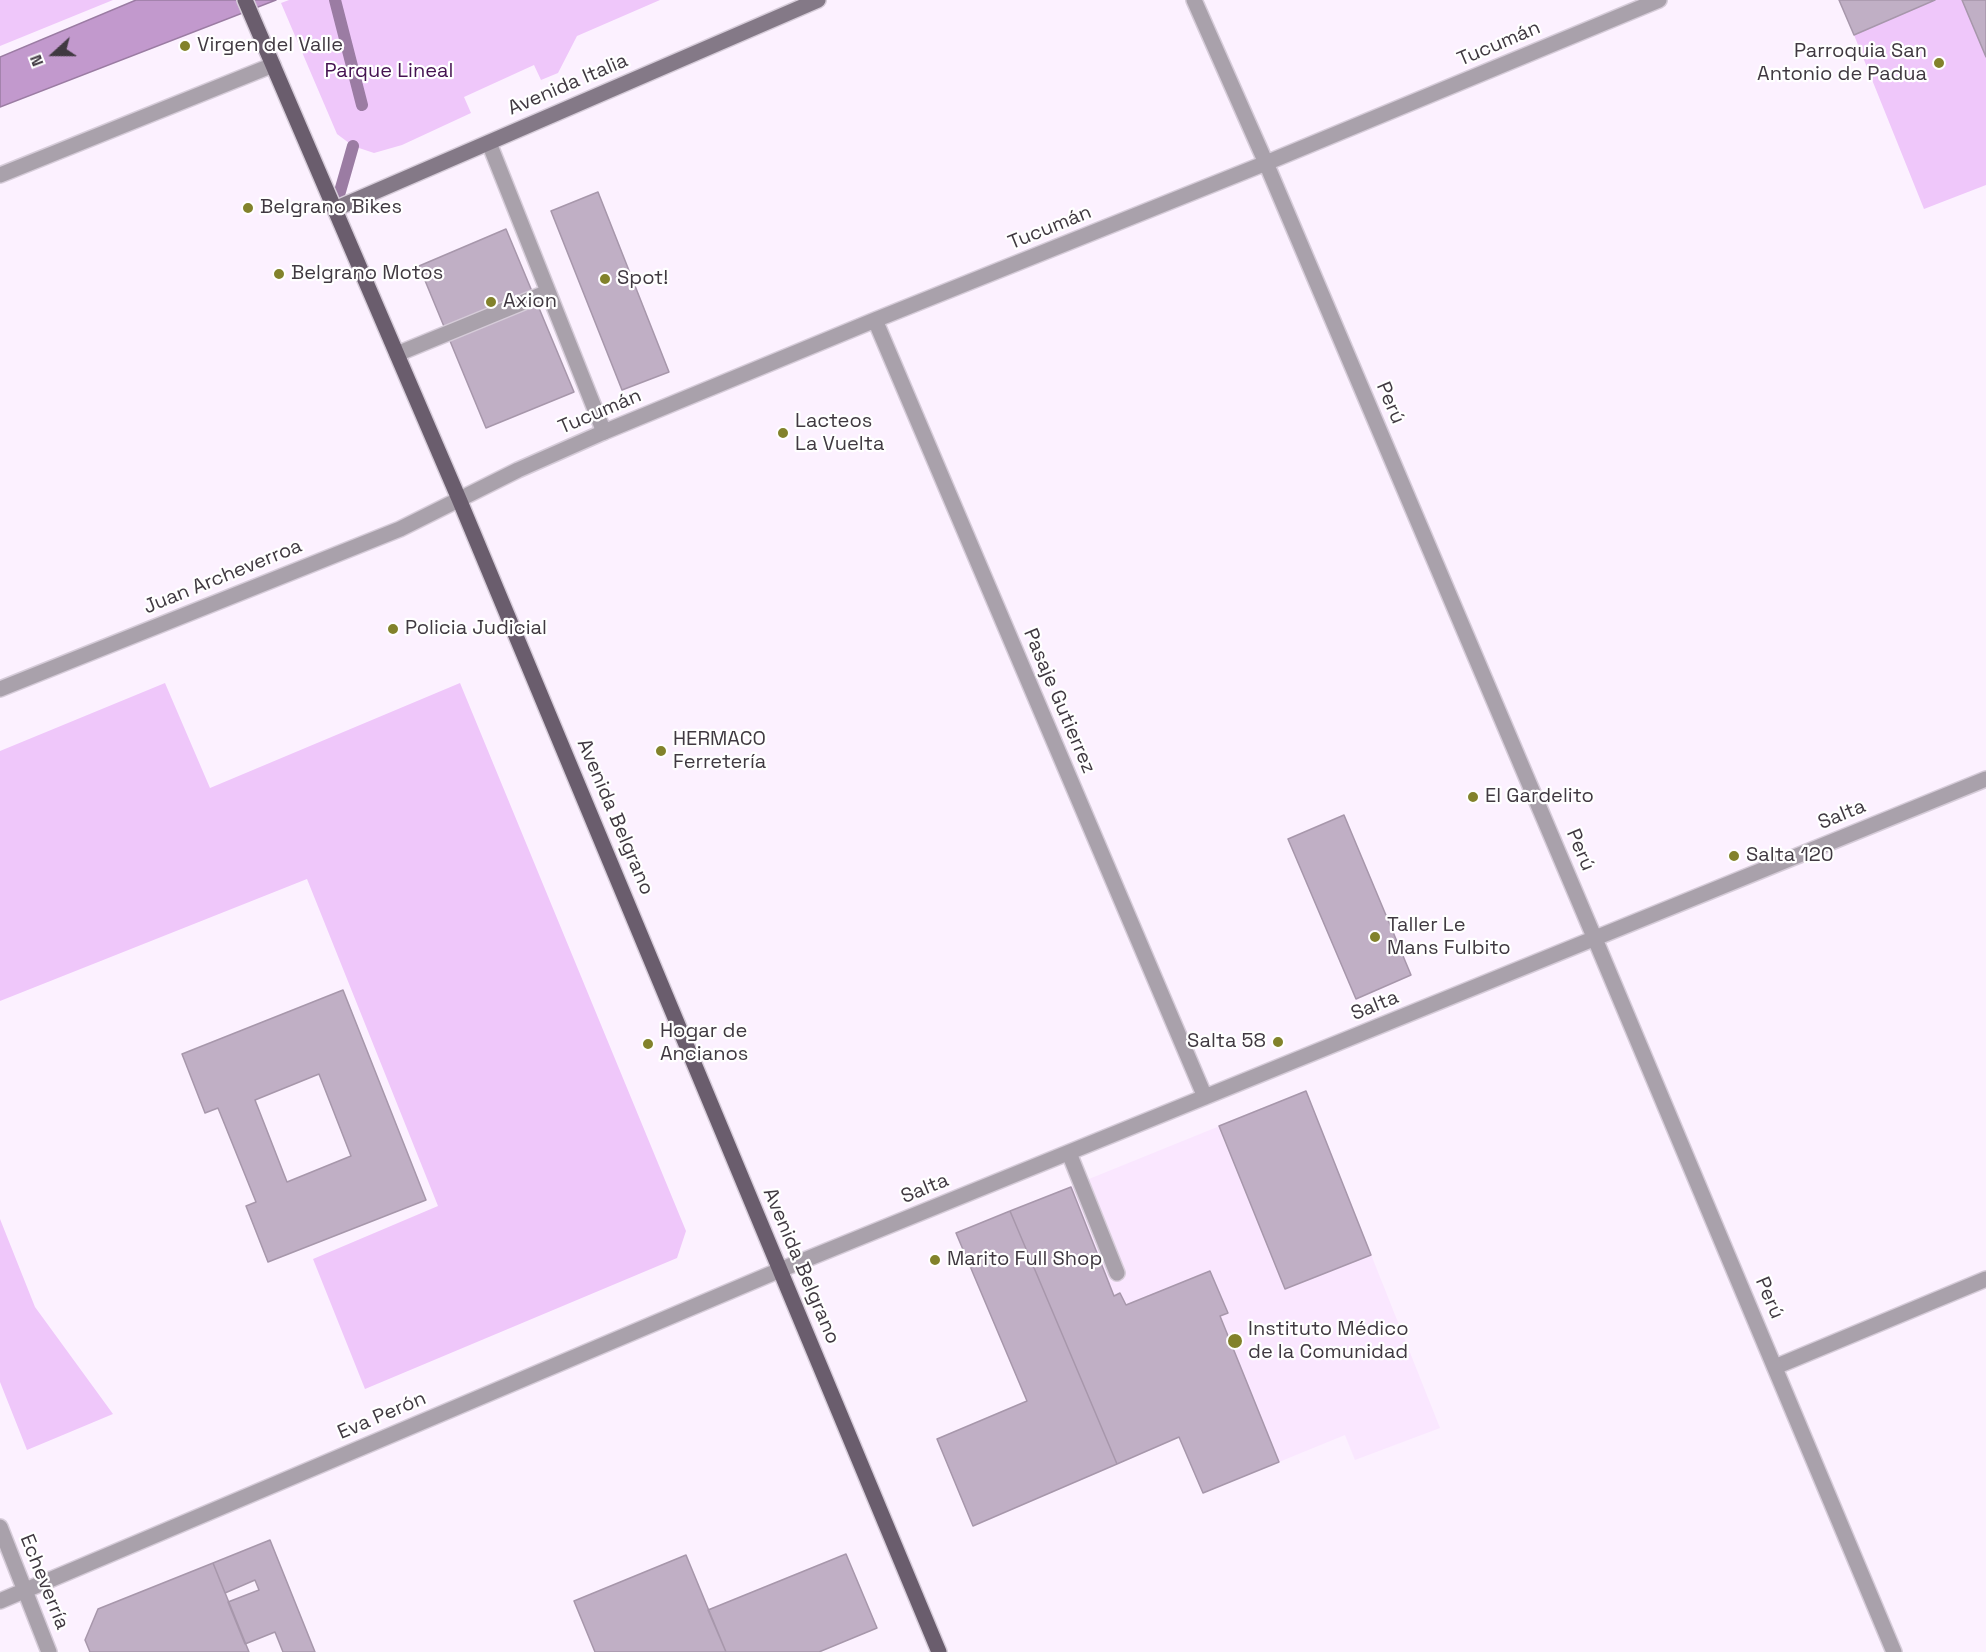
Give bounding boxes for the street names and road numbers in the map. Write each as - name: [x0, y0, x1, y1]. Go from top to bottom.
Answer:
- street label: Tucumán: [1454, 16, 1544, 72]
- street label: Avenida Italia: [504, 49, 632, 121]
- street label: Tucumán: [1005, 200, 1095, 256]
- street label: Perú: [1370, 378, 1410, 428]
- street label: Tucumán: [555, 384, 645, 440]
- street label: Juan Archeverroa: [140, 534, 306, 620]
- street label: Pasaje Gutierrez: [1018, 625, 1100, 777]
- street label: Avenida Belgrano: [571, 735, 659, 899]
- street label: Salta: [1815, 795, 1869, 835]
- street label: Perú: [1560, 825, 1600, 875]
- street label: Salta: [1348, 986, 1402, 1026]
- street label: Salta: [898, 1169, 952, 1209]
- street label: Avenida Belgrano: [757, 1184, 845, 1348]
- street label: Perú: [1749, 1273, 1789, 1323]
- street label: Eva Perón: [334, 1387, 430, 1445]
- street label: Echeverría: [14, 1531, 74, 1633]

